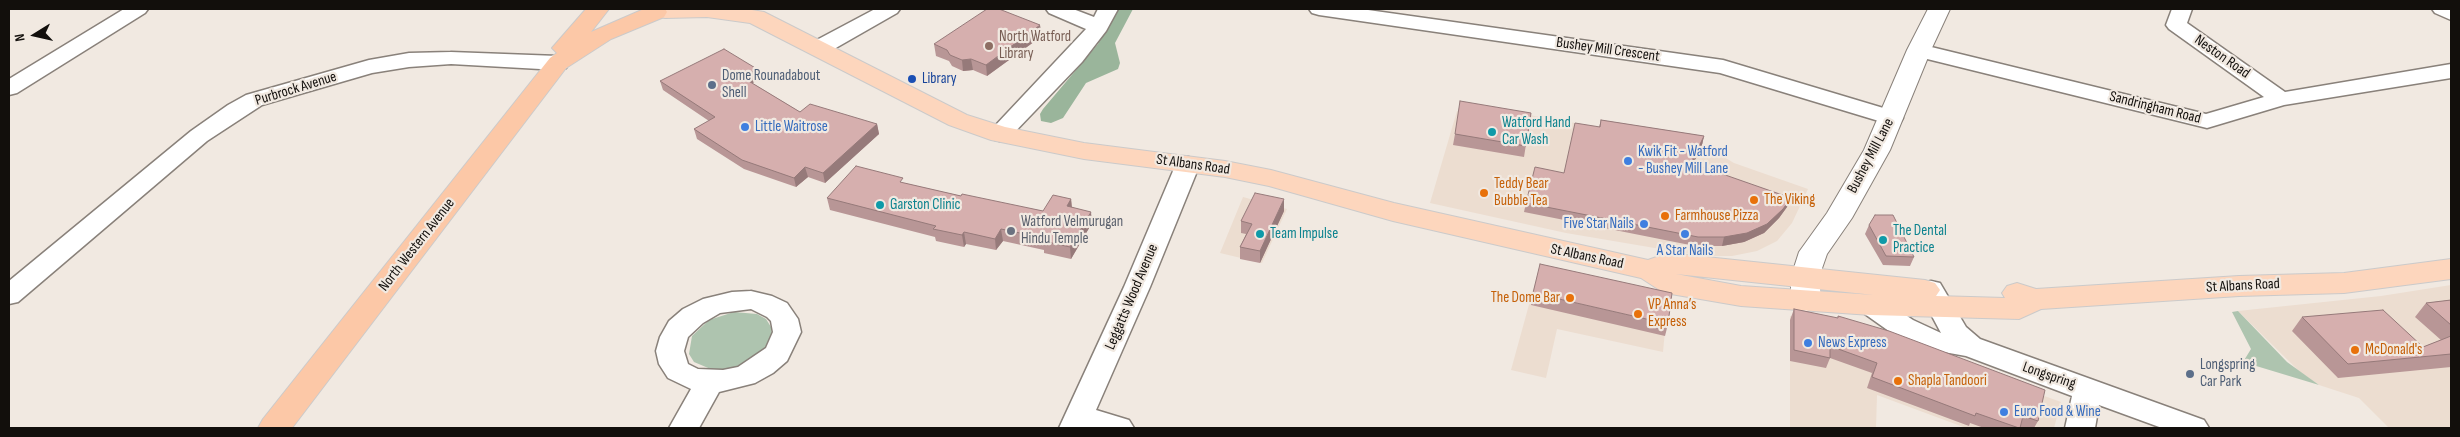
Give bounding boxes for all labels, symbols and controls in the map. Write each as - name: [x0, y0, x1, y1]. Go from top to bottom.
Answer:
- north arrow: [10, 10, 60, 60]
- place label: North Watford Library: [999, 28, 1071, 63]
- street label: Neston Road: [2191, 31, 2253, 83]
- text: N: [11, 33, 29, 43]
- street label: Bushey Mill Crescent: [1555, 34, 1661, 66]
- marker: North Watford Library: [983, 40, 995, 52]
- place label: Dome Rounadabout Shell: [722, 67, 820, 102]
- street label: Purbrock Avenue: [253, 68, 339, 110]
- place label: Library: [922, 70, 957, 88]
- marker: Library: [906, 73, 918, 85]
- marker: Dome Rounadabout Shell: [706, 79, 718, 91]
- street label: Sandringham Road: [2107, 88, 2203, 128]
- place label: Watford Hand Car Wash: [1502, 114, 1571, 149]
- street label: Bushey Mill Lane: [1844, 115, 1898, 197]
- place label: Little Waitrose: [755, 118, 828, 136]
- marker: Little Waitrose: [739, 121, 751, 133]
- marker: Watford Hand Car Wash: [1486, 126, 1498, 138]
- place label: Kwik Fit - Watford - Bushey Mill Lane: [1638, 143, 1728, 178]
- street label: St Albans Road: [1155, 151, 1231, 179]
- marker: Kwik Fit - Watford - Bushey Mill Lane: [1622, 155, 1634, 167]
- place label: Teddy Bear Bubble Tea: [1494, 175, 1549, 210]
- marker: Teddy Bear Bubble Tea: [1478, 187, 1490, 199]
- place label: The Viking: [1764, 191, 1815, 209]
- marker: The Viking: [1748, 194, 1760, 206]
- street label: North Western Avenue: [375, 195, 459, 295]
- place label: Garston Clinic: [890, 196, 961, 214]
- marker: Garston Clinic: [874, 199, 886, 211]
- place label: Farmhouse Pizza: [1675, 207, 1759, 225]
- marker: Farmhouse Pizza: [1659, 210, 1671, 222]
- place label: Watford Velmurugan Hindu Temple: [1021, 213, 1123, 248]
- place label: Five Star Nails: [1563, 215, 1634, 233]
- marker: Five Star Nails: [1638, 218, 1650, 230]
- place label: The Dental Practice: [1893, 222, 1947, 257]
- marker: Watford Velmurugan Hindu Temple: [1005, 225, 1017, 237]
- place label: Team Impulse: [1270, 225, 1338, 243]
- marker: Team Impulse: [1254, 228, 1266, 240]
- marker: A Star Nails: [1679, 228, 1691, 240]
- marker: The Dental Practice: [1877, 234, 1889, 246]
- street label: Leggatts Wood Avenue: [1102, 241, 1162, 353]
- street label: St Albans Road: [1549, 241, 1625, 273]
- place label: A Star Nails: [1657, 242, 1713, 260]
- street label: St Albans Road: [2206, 275, 2280, 297]
- place label: The Dome Bar: [1491, 289, 1560, 307]
- marker: The Dome Bar: [1564, 292, 1576, 304]
- place label: VP Anna’s Express: [1648, 296, 1696, 331]
- marker: VP Anna’s Express: [1632, 308, 1644, 320]
- place label: News Express: [1818, 334, 1887, 352]
- marker: News Express: [1802, 337, 1814, 349]
- place label: McDonald's: [2365, 341, 2422, 359]
- marker: McDonald's: [2349, 344, 2361, 356]
- place label: Longspring Car Park: [2200, 356, 2255, 391]
- street label: Longspring: [2020, 359, 2078, 393]
- marker: Longspring Car Park: [2184, 368, 2196, 380]
- place label: Shapla Tandoori: [1908, 372, 1987, 390]
- marker: Shapla Tandoori: [1892, 375, 1904, 387]
- place label: Euro Food & Wine: [2014, 403, 2101, 421]
- marker: Euro Food & Wine: [1998, 406, 2010, 418]

